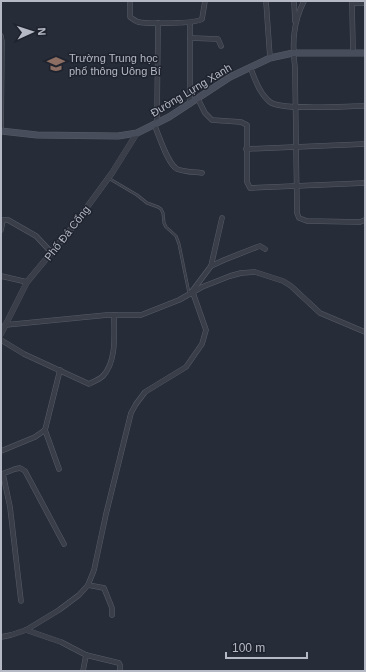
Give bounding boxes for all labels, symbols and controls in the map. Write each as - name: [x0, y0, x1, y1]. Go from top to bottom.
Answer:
- north arrow: [12, 12, 52, 52]
- text: N: [36, 27, 48, 36]
- place label: Trường Trung học phổ thông Uông Bí: [69, 52, 161, 77]
- school or university icon: Trường Trung học phổ thông Uông Bí: [46, 54, 66, 74]
- street label: Đường Lựng Xanh: [148, 61, 234, 119]
- street label: Phố Đá Cổng: [42, 203, 92, 263]
- scale bar: [226, 634, 307, 660]
- text: 100 m: [232, 641, 265, 655]

